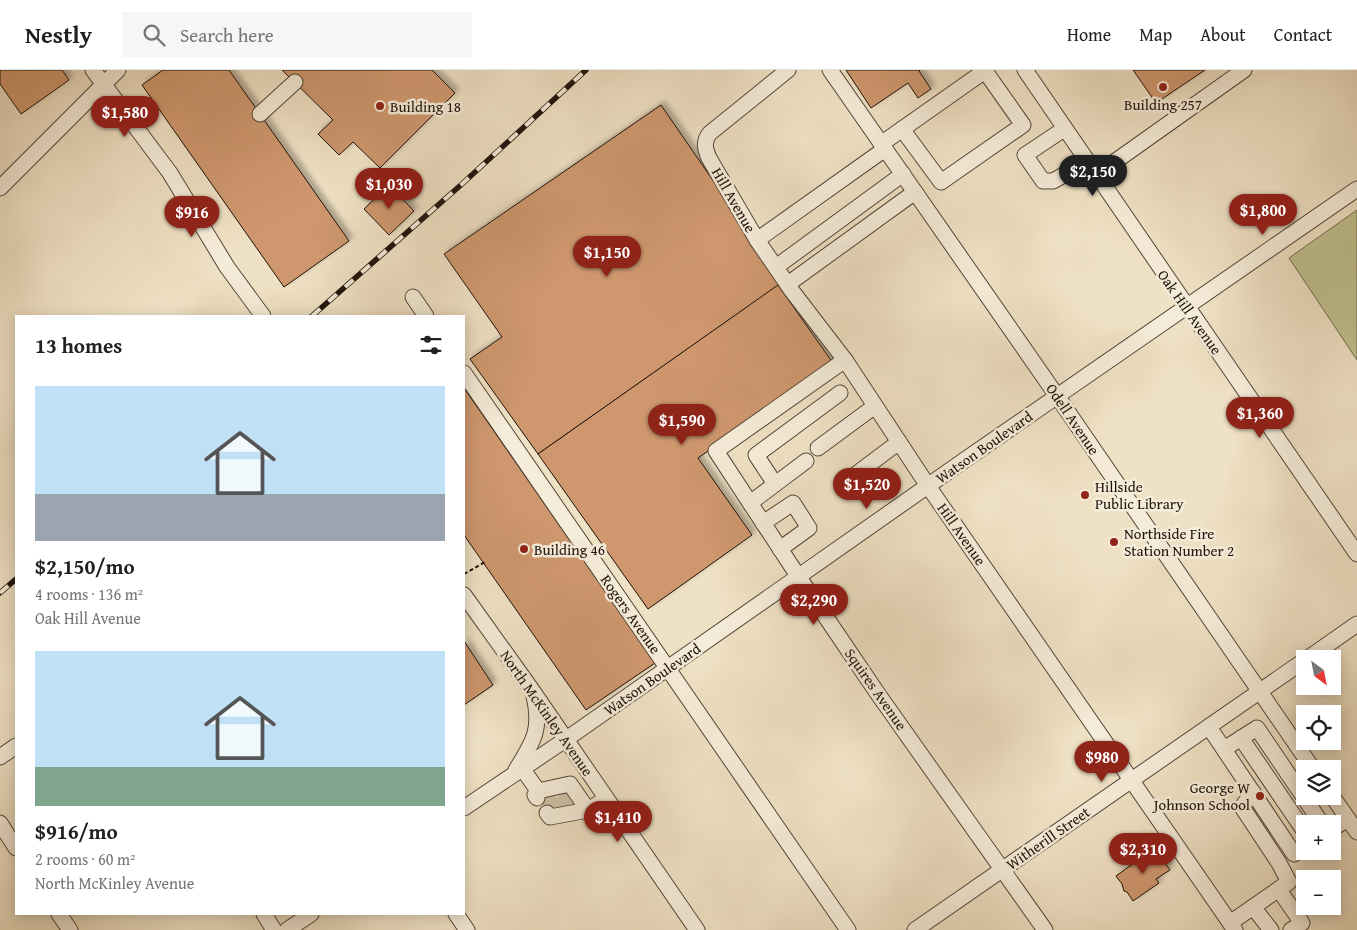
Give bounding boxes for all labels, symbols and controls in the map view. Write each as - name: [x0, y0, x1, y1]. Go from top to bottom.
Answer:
- search box: [122, 12, 472, 57]
- text: Nestly: [25, 17, 92, 52]
- icon: search: [140, 21, 168, 49]
- text: Search here: [180, 21, 274, 49]
- text: Home: [1067, 21, 1111, 48]
- text: Map: [1139, 21, 1172, 48]
- text: About: [1200, 21, 1246, 48]
- text: Contact: [1274, 21, 1332, 48]
- marker: Building 257: [1157, 81, 1169, 93]
- place label: Building 257: [1124, 94, 1202, 115]
- pin: $1,580: [84, 96, 166, 138]
- place label: Building 18: [390, 96, 461, 117]
- text: $1,580: [102, 100, 148, 124]
- marker: Building 18: [374, 100, 386, 112]
- pin: $2,150: [1052, 154, 1134, 197]
- text: $2,150: [1070, 159, 1116, 183]
- street label: Hill Avenue: [707, 164, 761, 236]
- pin: $1,030: [348, 168, 430, 210]
- text: $1,030: [366, 172, 412, 196]
- pin: $1,800: [1222, 194, 1304, 236]
- pin: $916: [162, 196, 222, 238]
- text: $1,800: [1240, 198, 1286, 222]
- text: $916: [175, 200, 209, 224]
- pin: $1,150: [566, 236, 648, 278]
- text: $1,150: [584, 240, 630, 264]
- street label: Oak Hill Avenue: [1153, 265, 1227, 359]
- text: 13 homes: [35, 330, 122, 361]
- icon: filters: [417, 331, 445, 359]
- street label: Odell Avenue: [1041, 379, 1105, 459]
- pin: $1,360: [1219, 396, 1301, 439]
- text: $1,360: [1237, 401, 1283, 425]
- pin: $1,590: [641, 404, 723, 446]
- street label: Watson Boulevard: [931, 406, 1037, 488]
- text: $1,590: [659, 408, 705, 432]
- icon: home: [195, 418, 285, 508]
- pin: $1,520: [826, 468, 908, 510]
- text: $1,520: [844, 472, 890, 496]
- place label: Hillside Public Library: [1095, 476, 1184, 514]
- marker: Hillside Public Library: [1079, 489, 1091, 501]
- street label: Hill Avenue: [933, 498, 991, 570]
- place label: Northside Fire Station Number 2: [1124, 523, 1234, 561]
- marker: Northside Fire Station Number 2: [1108, 536, 1120, 548]
- place label: Building 46: [534, 539, 605, 560]
- marker: Building 46: [518, 543, 530, 555]
- text: $2,150/mo: [35, 551, 135, 582]
- street label: Rogers Avenue: [596, 570, 666, 658]
- text: 4 rooms · 136 m²: [35, 582, 143, 606]
- pin: $2,290: [773, 584, 855, 626]
- text: $2,290: [791, 588, 837, 612]
- text: Oak Hill Avenue: [35, 606, 141, 630]
- street label: Watson Boulevard: [599, 638, 705, 720]
- street label: Squires Avenue: [840, 644, 912, 734]
- street label: North McKinley Avenue: [496, 646, 598, 780]
- north arrow: [1296, 650, 1341, 695]
- map controls: [1296, 650, 1341, 915]
- icon: home: [195, 683, 285, 773]
- button: locate: [1296, 705, 1341, 750]
- pin: $980: [1072, 740, 1132, 783]
- text: $980: [1085, 745, 1119, 769]
- button: layers: [1296, 760, 1341, 805]
- place label: George W Johnson School: [1152, 777, 1250, 815]
- marker: George W Johnson School: [1254, 790, 1266, 802]
- pin: $1,410: [577, 800, 659, 843]
- street label: Witherill Street: [1002, 801, 1095, 875]
- text: $1,410: [595, 805, 641, 829]
- button: +: [1296, 815, 1341, 860]
- text: $916/mo: [35, 816, 118, 847]
- pin: $2,310: [1102, 832, 1184, 875]
- text: $2,310: [1120, 837, 1166, 861]
- text: 2 rooms · 60 m²: [35, 847, 135, 871]
- button: −: [1296, 870, 1341, 915]
- text: North McKinley Avenue: [35, 871, 194, 895]

